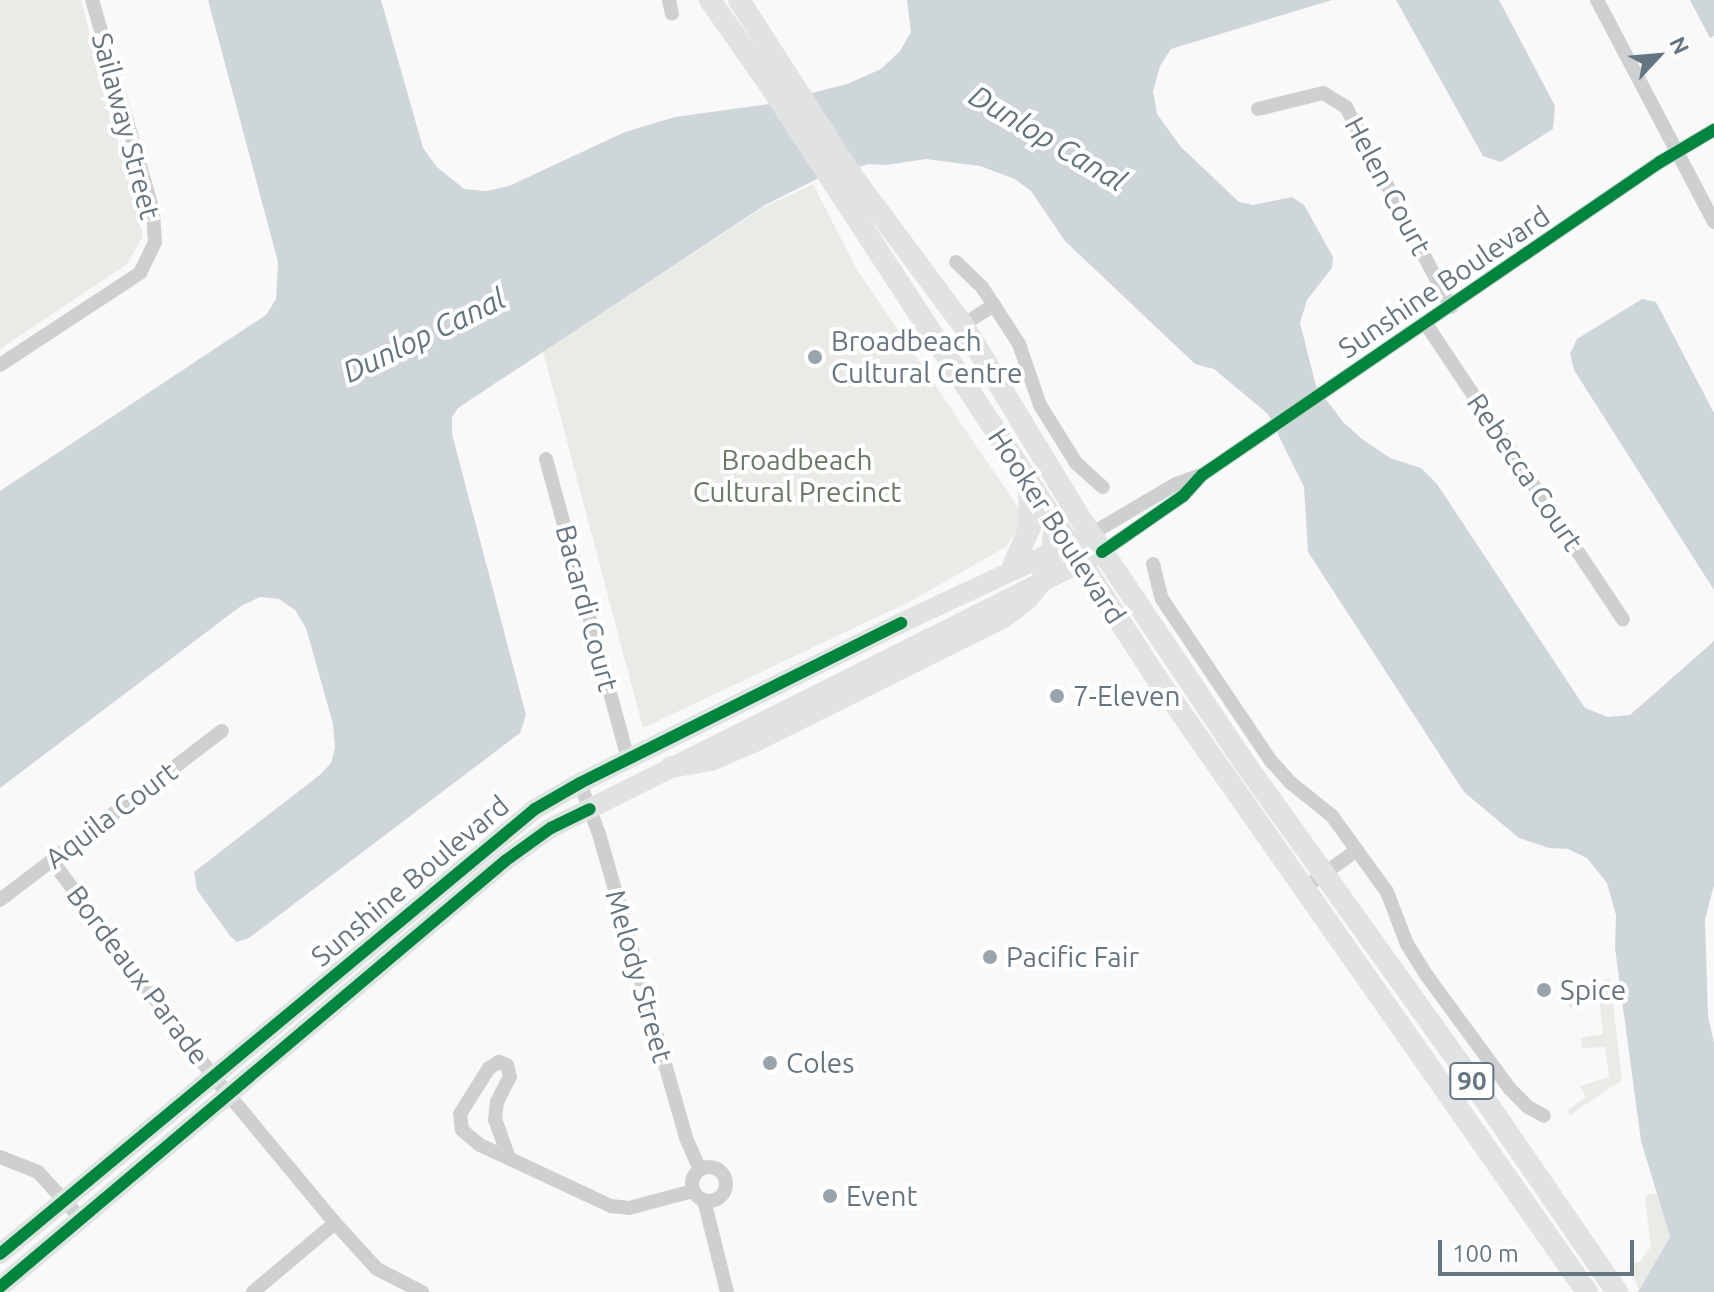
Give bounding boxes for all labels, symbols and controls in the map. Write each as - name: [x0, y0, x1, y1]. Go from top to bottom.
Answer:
- north arrow: [1618, 16, 1698, 96]
- street label: Sailaway Street: [85, 29, 167, 223]
- text: N: [1665, 32, 1695, 58]
- water label: Dunlop Canal: [963, 77, 1133, 199]
- street label: Helen Court: [1338, 111, 1438, 261]
- street label: Sunshine Boulevard: [1332, 199, 1556, 365]
- water label: Dunlop Canal: [337, 280, 511, 390]
- place label: Broadbeach Cultural Centre: [831, 324, 1023, 390]
- marker: Broadbeach Cultural Centre: [806, 348, 824, 366]
- street label: Rebecca Court: [1460, 387, 1590, 557]
- street label: Hooker Boulevard: [981, 422, 1133, 630]
- park label: Broadbeach Cultural Precinct: [693, 443, 901, 509]
- street label: Bacardi Court: [549, 521, 625, 695]
- place label: 7-Eleven: [1073, 679, 1180, 713]
- marker: 7-Eleven: [1048, 687, 1066, 705]
- street label: Aquila Court: [38, 754, 184, 876]
- street label: Sunshine Boulevard: [304, 789, 516, 973]
- street label: Bordeaux Parade: [60, 879, 216, 1071]
- street label: Melody Street: [598, 886, 680, 1066]
- place label: Pacific Fair: [1006, 940, 1139, 974]
- marker: Pacific Fair: [981, 948, 999, 966]
- place label: Spice: [1560, 973, 1626, 1007]
- marker: Spice: [1535, 981, 1553, 999]
- place label: Coles: [786, 1046, 854, 1080]
- marker: Coles: [761, 1054, 779, 1072]
- road number: 90: [1448, 1059, 1496, 1103]
- place label: Event: [846, 1179, 917, 1213]
- marker: Event: [821, 1187, 839, 1205]
- scale bar: [1442, 1224, 1638, 1274]
- text: 100 m: [1452, 1240, 1519, 1267]

